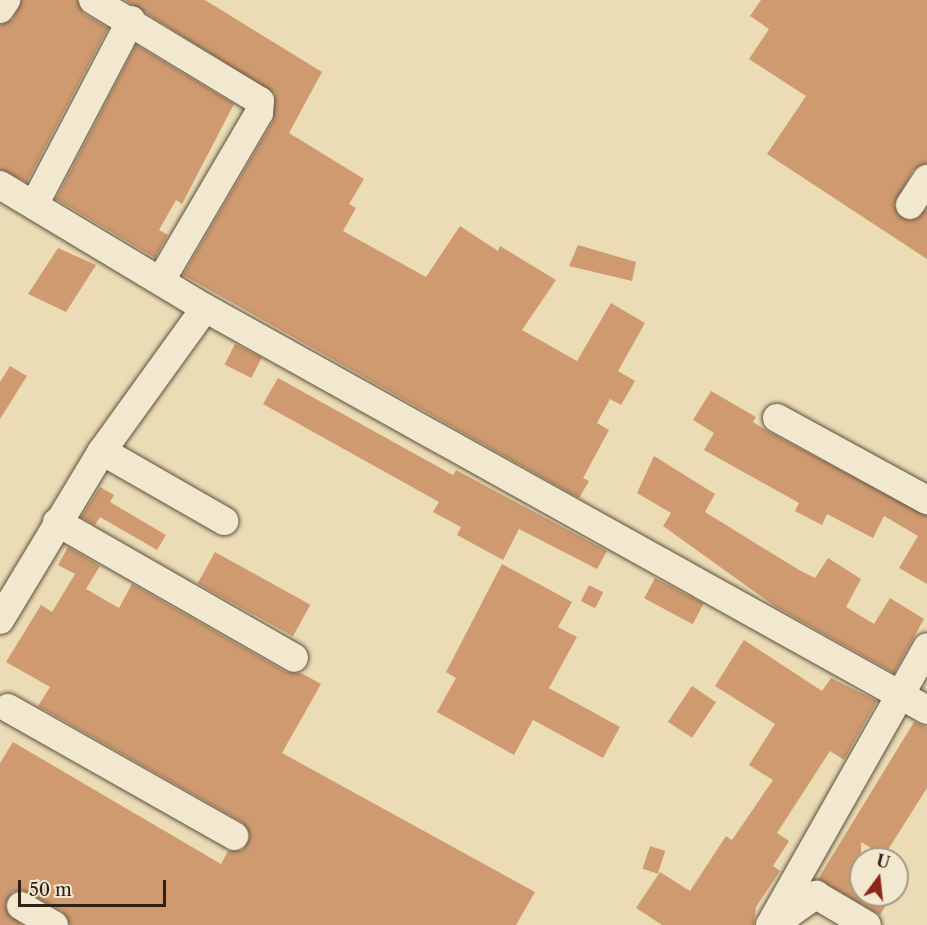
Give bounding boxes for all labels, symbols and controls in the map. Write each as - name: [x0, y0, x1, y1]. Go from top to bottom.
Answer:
- north arrow: [849, 847, 909, 907]
- text: U: [874, 850, 892, 873]
- scale bar: [21, 868, 170, 906]
- text: 50 m: [29, 879, 72, 901]

